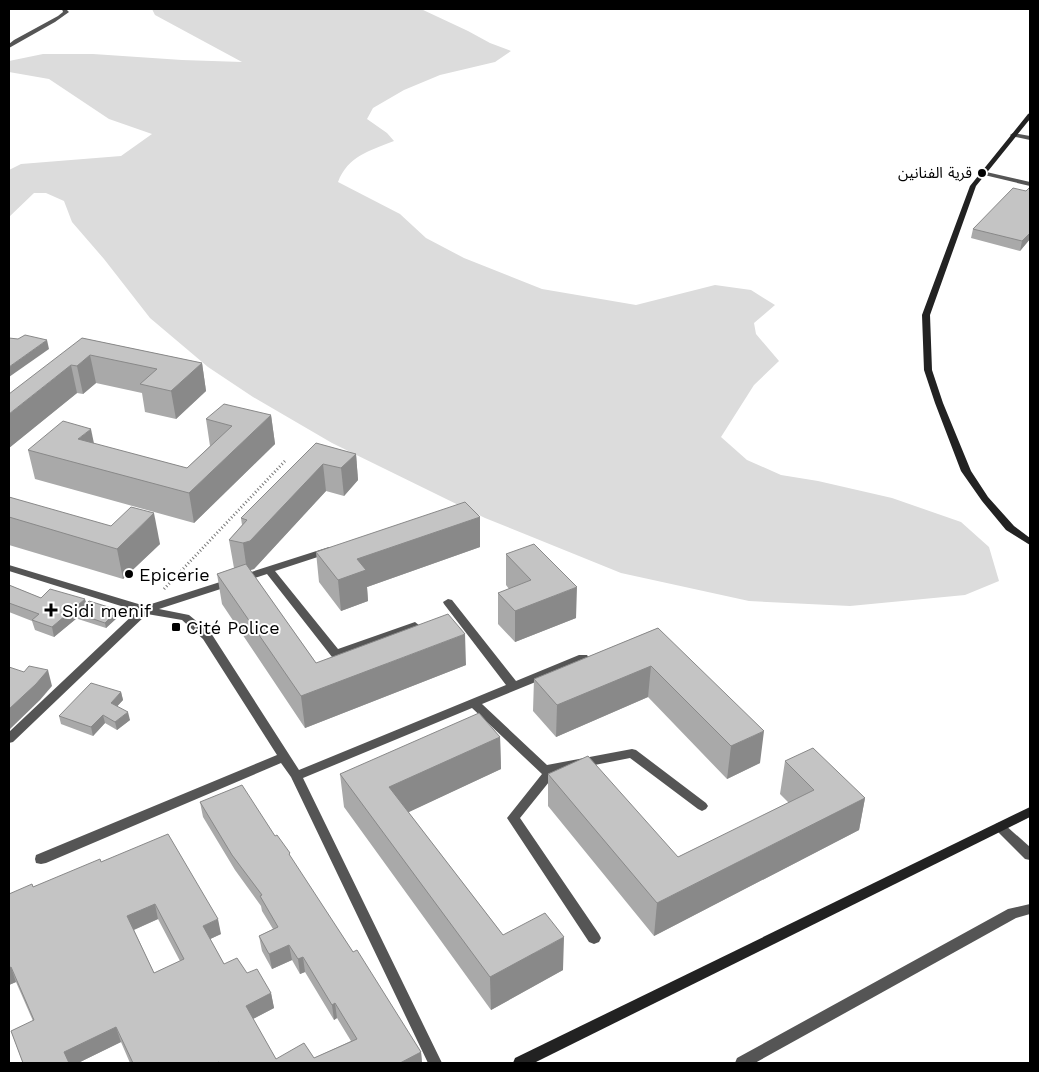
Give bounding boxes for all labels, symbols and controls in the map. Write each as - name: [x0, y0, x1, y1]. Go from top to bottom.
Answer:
- place label: قرية الفنانين: [898, 164, 972, 182]
- marker: قرية الفنانين: [976, 167, 988, 179]
- place label: Epicerie: [139, 564, 210, 585]
- marker: Epicerie: [123, 568, 135, 580]
- place label: Sidi menif: [62, 600, 151, 621]
- marker: Sidi menif: [44, 603, 58, 617]
- place label: Cité Police: [186, 617, 280, 638]
- marker: Cité Police: [170, 621, 182, 633]

